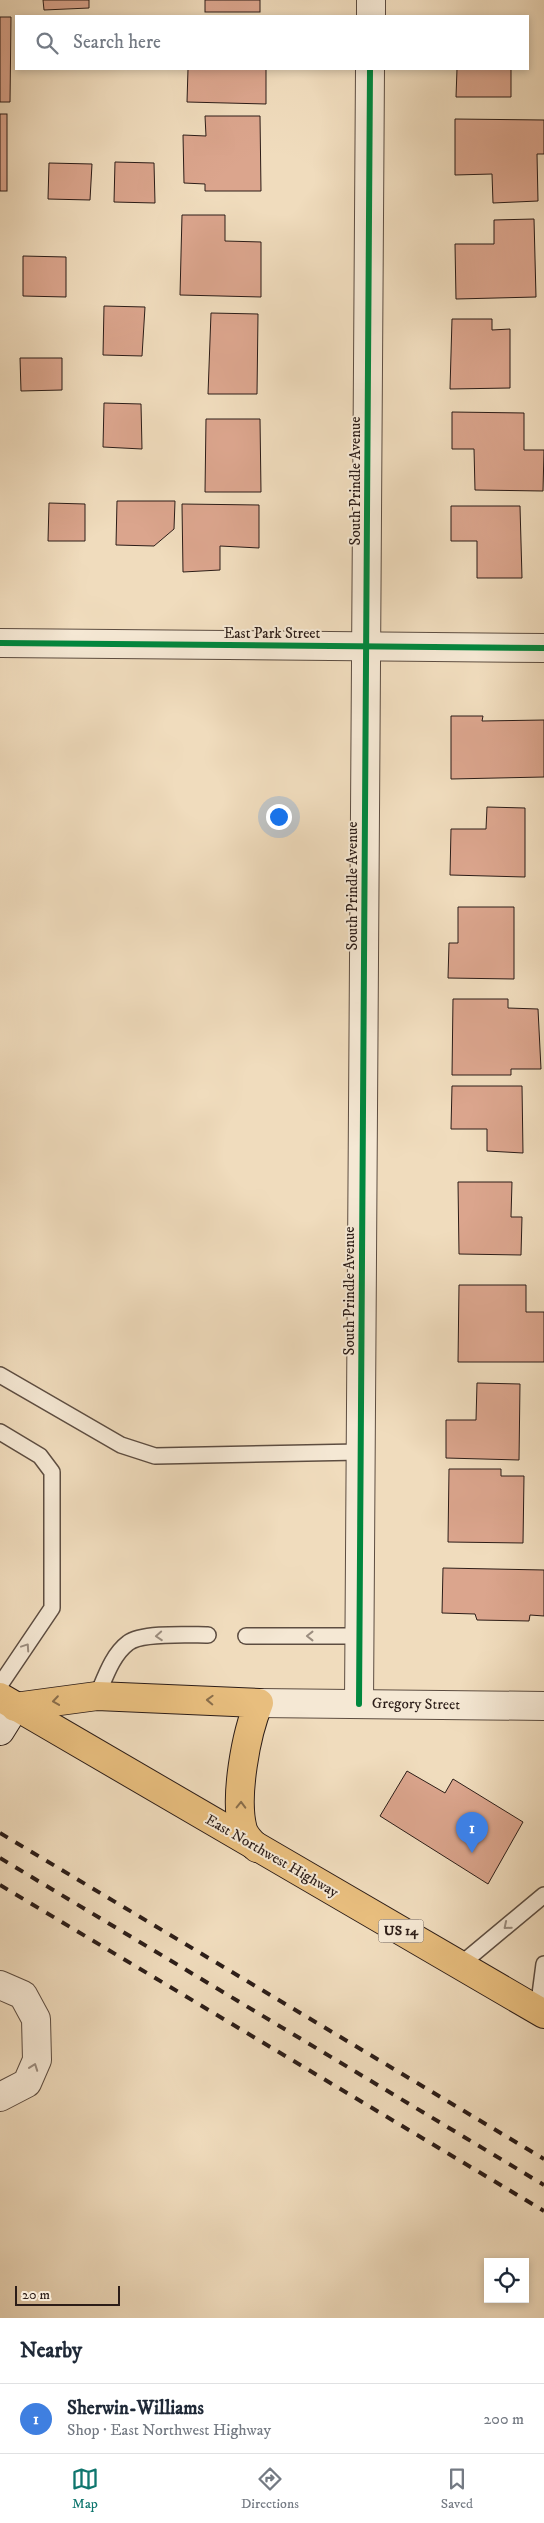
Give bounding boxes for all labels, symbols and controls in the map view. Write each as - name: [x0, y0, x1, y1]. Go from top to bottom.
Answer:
- search box: [15, 15, 529, 70]
- icon: search: [33, 29, 61, 57]
- text: Search here: [73, 31, 161, 54]
- street label: South Prindle Avenue: [346, 417, 365, 545]
- street label: East Park Street: [224, 624, 321, 643]
- your location: [266, 804, 292, 830]
- street label: South Prindle Avenue: [343, 822, 362, 950]
- street label: South Prindle Avenue: [340, 1227, 359, 1355]
- one-way arrow: [155, 1630, 163, 1641]
- one-way arrow: [306, 1631, 314, 1641]
- one-way arrow: [20, 1643, 29, 1653]
- street label: Gregory Street: [372, 1694, 460, 1714]
- one-way arrow: [52, 1695, 60, 1706]
- one-way arrow: [206, 1695, 214, 1706]
- one-way arrow: [236, 1801, 246, 1808]
- street label: East Northwest Highway: [202, 1810, 343, 1902]
- pin: 1: [456, 1812, 488, 1853]
- road number: US 14: [378, 1920, 424, 1942]
- one-way arrow: [503, 1921, 512, 1930]
- one-way arrow: [28, 2063, 38, 2071]
- map controls: [484, 2258, 529, 2303]
- button: locate: [484, 2258, 529, 2303]
- scale bar: [15, 2283, 120, 2306]
- text: 20 m: [22, 2286, 50, 2304]
- text: Nearby: [20, 2338, 82, 2364]
- text: Sherwin-Williams: [67, 2397, 204, 2420]
- text: 1: [33, 2409, 39, 2429]
- text: 200 m: [483, 2409, 524, 2429]
- text: Shop · East Northwest Highway: [67, 2420, 271, 2440]
- tab: Map: [71, 2465, 99, 2513]
- tab: Directions: [241, 2465, 299, 2513]
- tab: Saved: [441, 2465, 473, 2513]

